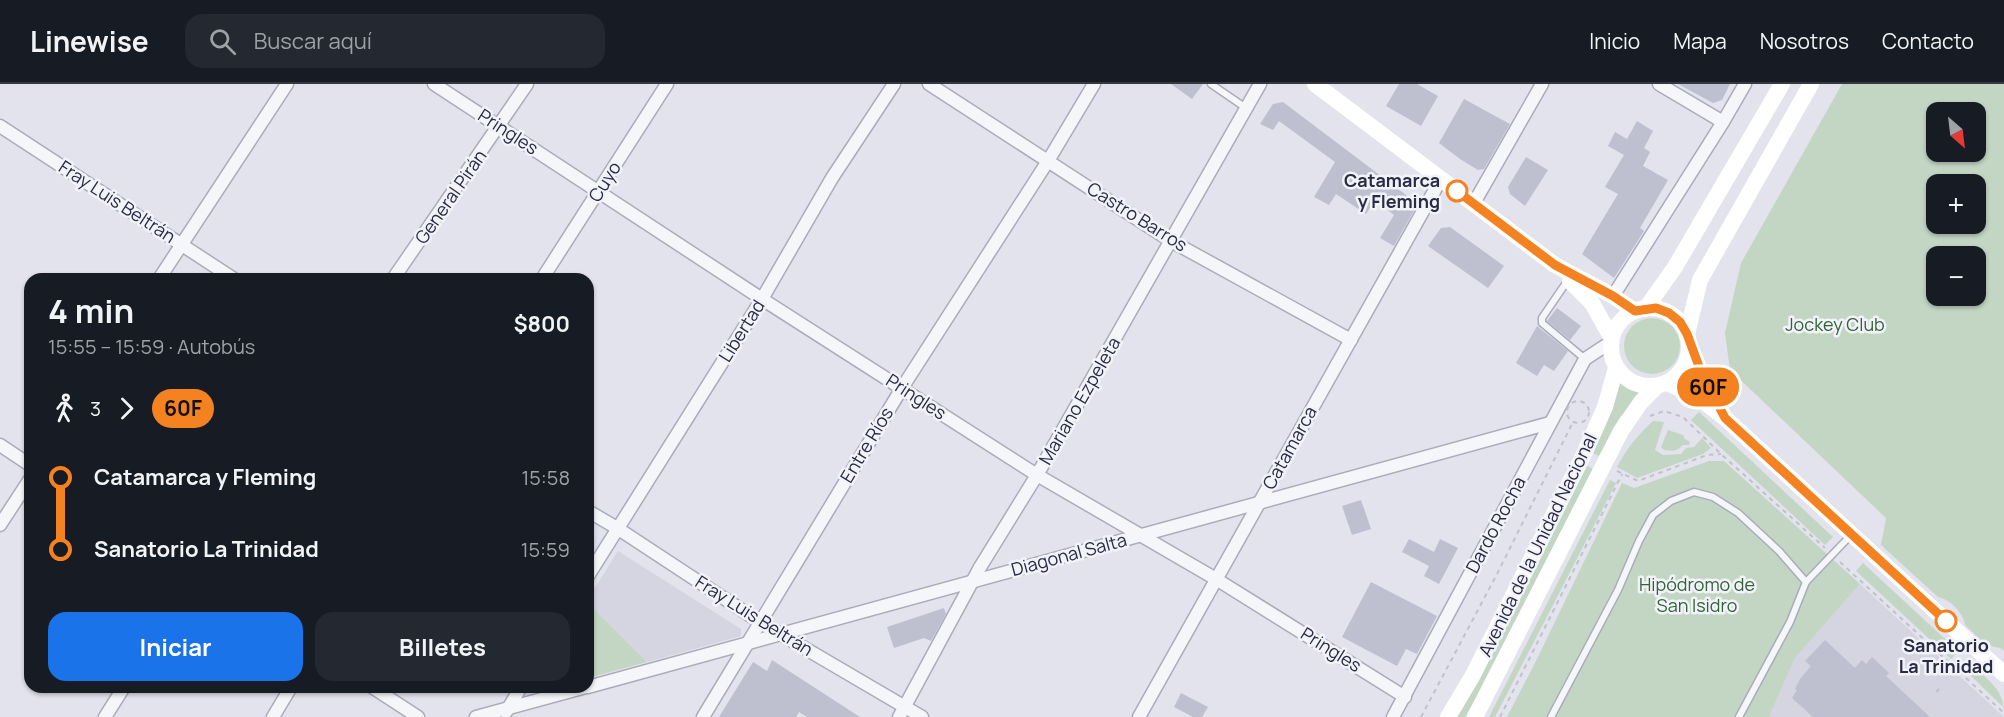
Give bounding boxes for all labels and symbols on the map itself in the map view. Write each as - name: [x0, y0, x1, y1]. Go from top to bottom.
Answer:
- north arrow: [1926, 102, 1986, 162]
- street label: Pringles: [474, 103, 543, 159]
- street label: General Pirán: [409, 145, 492, 248]
- street label: Fray Luis Beltrán: [55, 154, 181, 248]
- street label: Cuyo: [582, 157, 626, 206]
- place label: Catamarca y Fleming: [1344, 168, 1440, 213]
- street label: Castro Barros: [1083, 176, 1192, 257]
- marker: Catamarca y Fleming: [1446, 180, 1468, 202]
- street label: Libertad: [713, 295, 770, 366]
- park label: Jockey Club: [1785, 312, 1885, 336]
- street label: Mariano Ezpeleta: [1033, 332, 1125, 469]
- street label: Pringles: [882, 368, 951, 424]
- line badge: 60F: [1674, 368, 1742, 406]
- street label: Entre Ríos: [834, 402, 898, 487]
- street label: Catamarca: [1256, 402, 1322, 493]
- street label: Avenida de la Unidad Nacional: [1472, 429, 1602, 660]
- street label: Dardo Rocha: [1460, 472, 1531, 577]
- street label: Diagonal Salta: [1008, 527, 1129, 581]
- street label: Fray Luis Beltrán: [691, 569, 818, 661]
- park label: Hipódromo de San Isidro: [1639, 572, 1755, 617]
- marker: Sanatorio La Trinidad: [1935, 610, 1957, 632]
- street label: Pringles: [1297, 621, 1366, 677]
- place label: Sanatorio La Trinidad: [1899, 633, 1993, 678]

